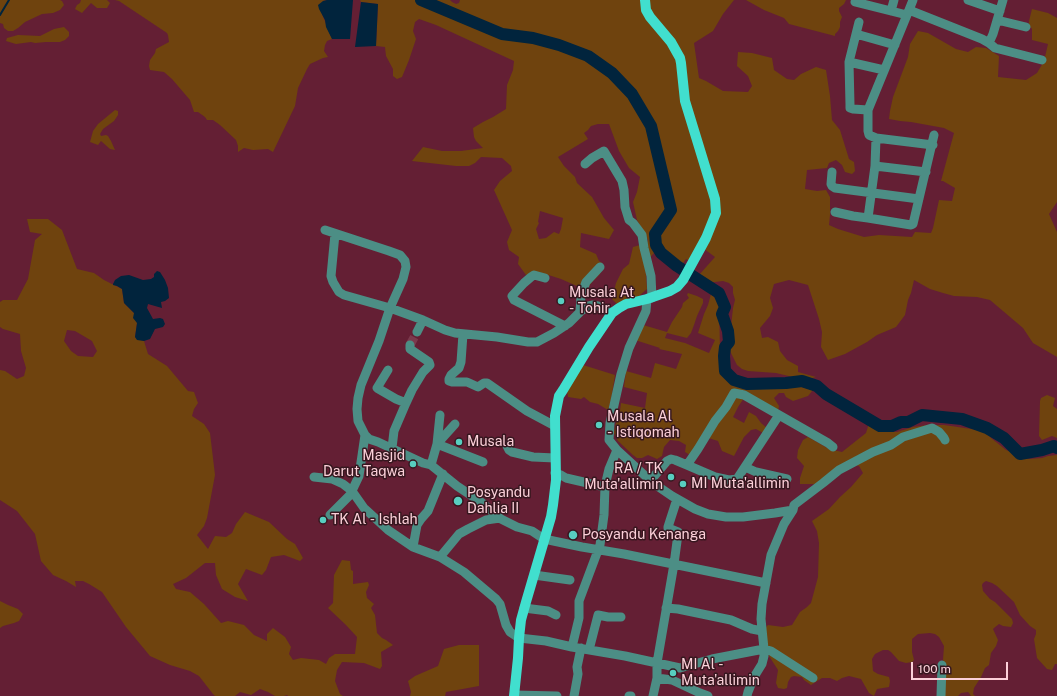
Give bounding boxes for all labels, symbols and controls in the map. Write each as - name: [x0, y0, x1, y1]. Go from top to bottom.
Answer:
- place label: Musala At - Tohir: [569, 285, 634, 318]
- marker: Musala At - Tohir: [556, 296, 566, 306]
- place label: Musala Al - Istiqomah: [607, 409, 680, 442]
- marker: Musala Al - Istiqomah: [594, 420, 604, 430]
- place label: Musala: [467, 434, 514, 450]
- marker: Musala: [454, 437, 464, 447]
- place label: Masjid Darut Taqwa: [323, 448, 405, 480]
- marker: Masjid Darut Taqwa: [408, 459, 418, 469]
- place label: RA / TK Muta'allimin: [584, 461, 663, 494]
- marker: RA / TK Muta'allimin: [666, 472, 676, 482]
- place label: MI Muta'allimin: [691, 476, 790, 492]
- marker: MI Muta'allimin: [678, 479, 688, 489]
- place label: Posyandu Dahlia II: [467, 485, 530, 518]
- marker: Posyandu Dahlia II: [452, 495, 464, 507]
- place label: TK Al - Ishlah: [331, 512, 418, 528]
- marker: TK Al - Ishlah: [318, 515, 328, 525]
- place label: Posyandu Kenanga: [582, 527, 706, 543]
- marker: Posyandu Kenanga: [567, 529, 579, 541]
- scale bar: [913, 654, 1010, 680]
- place label: MI Al - Muta'allimin: [681, 657, 760, 690]
- text: 100 m: [918, 662, 951, 676]
- marker: MI Al - Muta'allimin: [668, 668, 678, 678]

